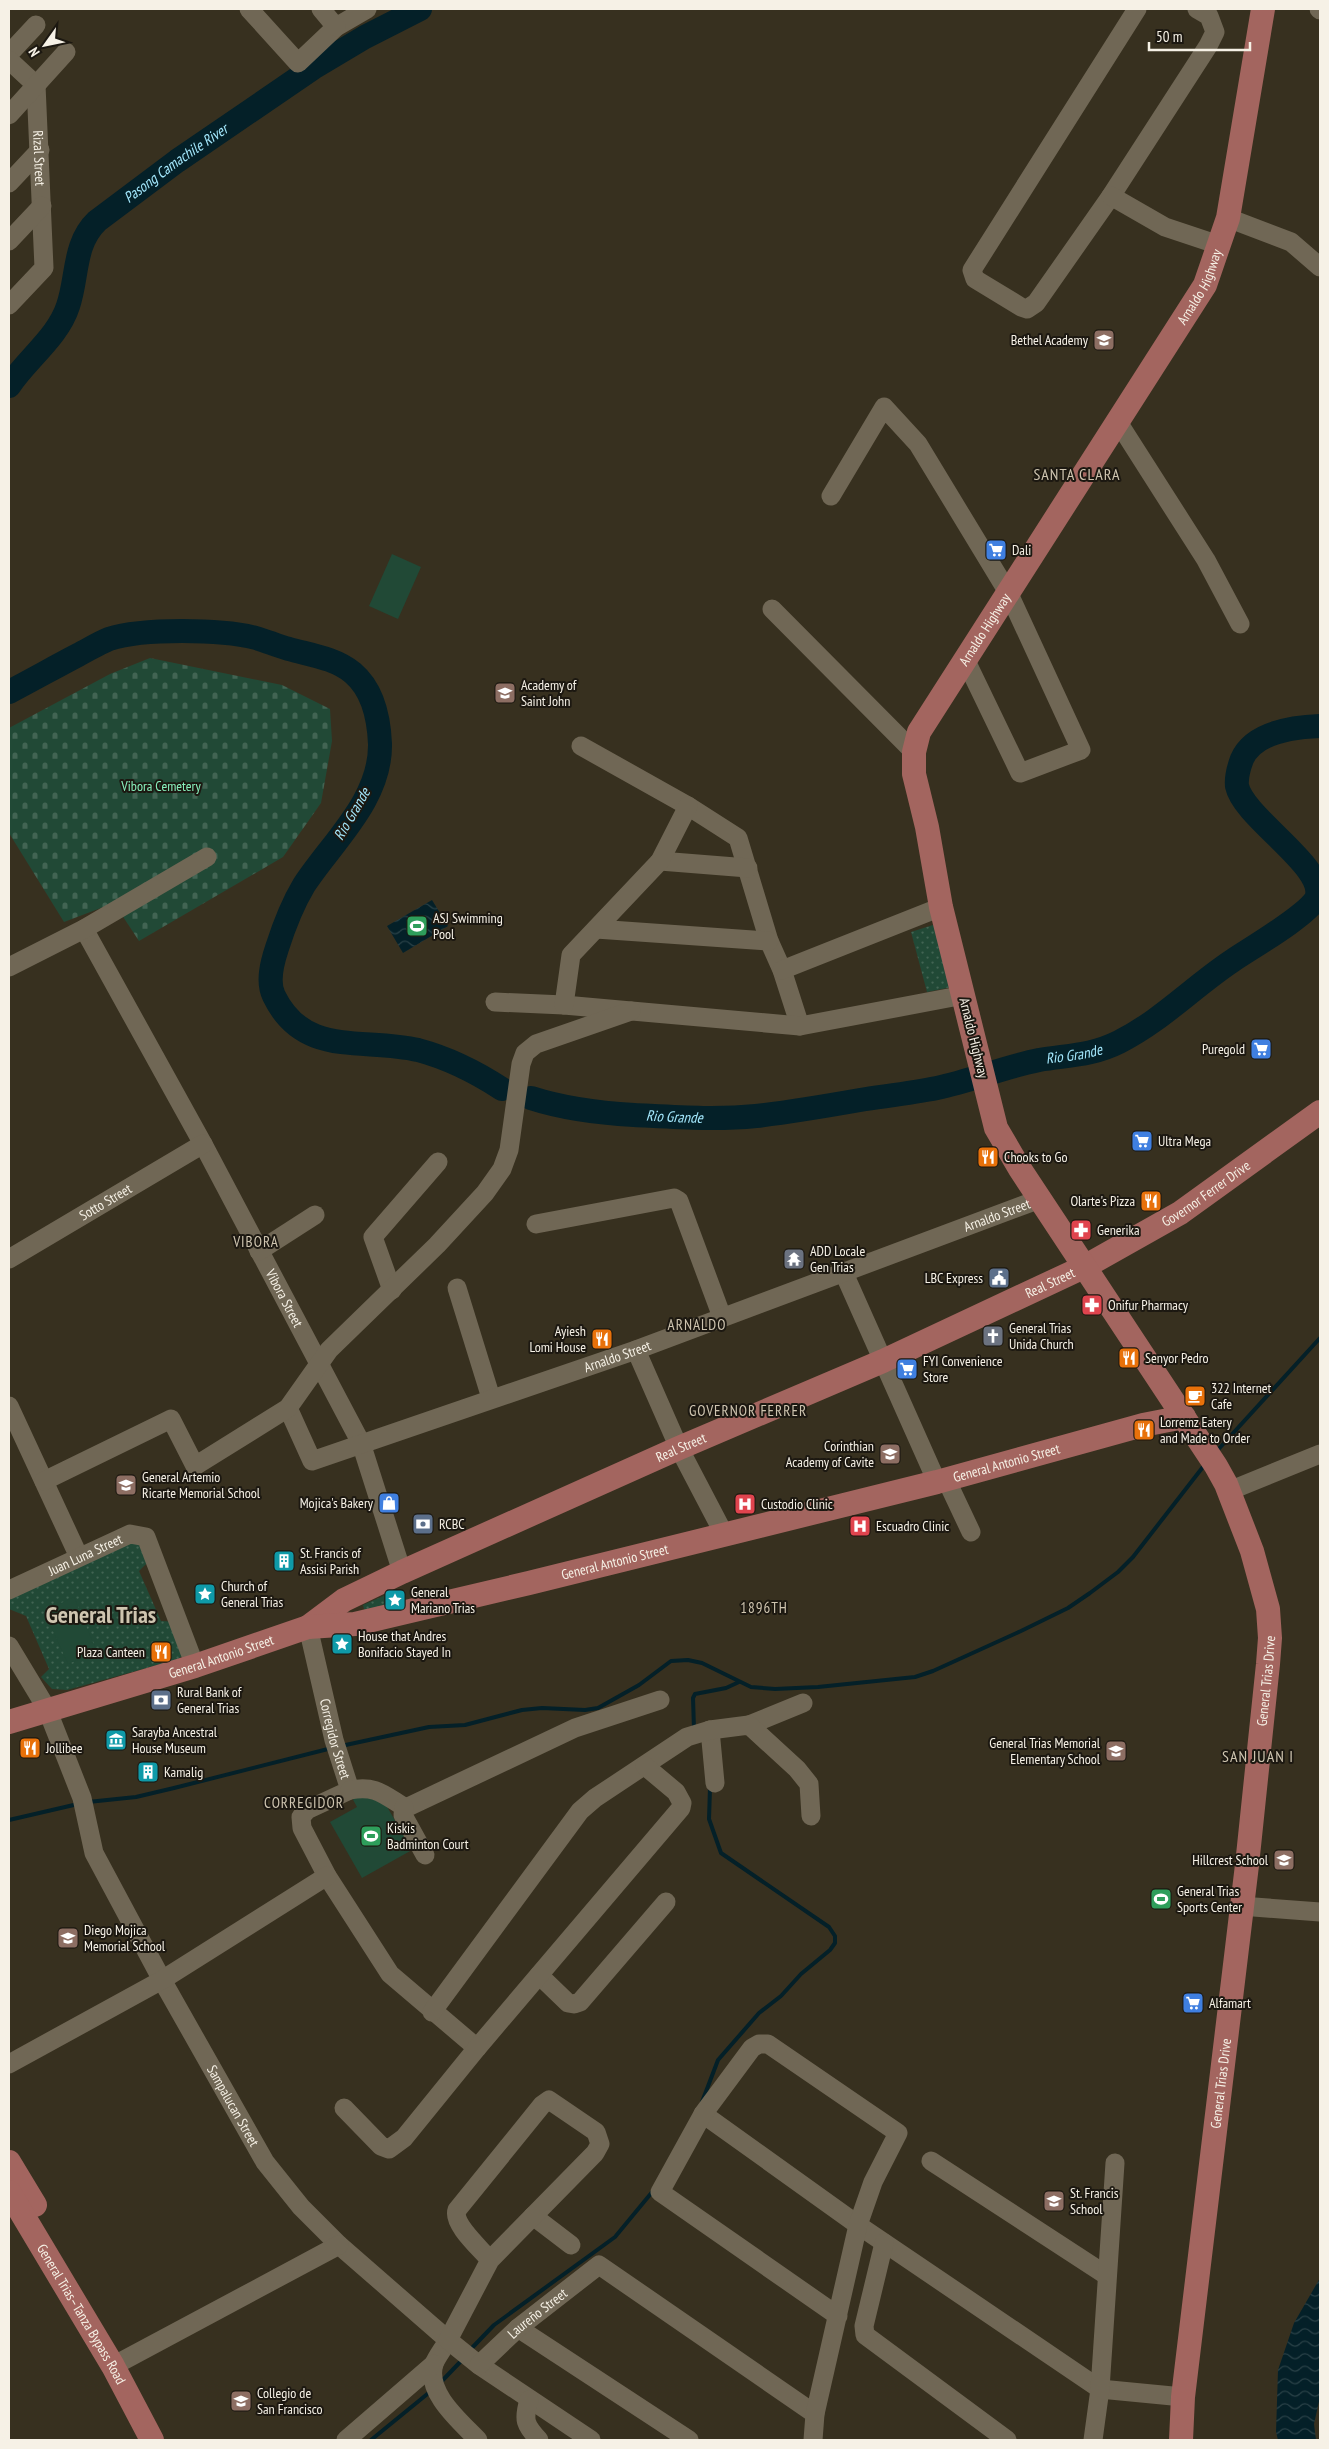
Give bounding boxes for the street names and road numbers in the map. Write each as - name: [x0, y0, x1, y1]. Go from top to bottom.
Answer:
- street label: Rizal Street: [29, 130, 49, 186]
- street label: Arnaldo Highway: [1173, 246, 1226, 328]
- street label: Arnaldo Highway: [955, 589, 1015, 669]
- street label: Arnaldo Highway: [955, 996, 993, 1081]
- street label: Governor Ferrer Drive: [1158, 1156, 1254, 1231]
- street label: Sotto Street: [76, 1179, 135, 1224]
- street label: Arnaldo Street: [961, 1194, 1033, 1236]
- street label: Real Street: [1022, 1263, 1078, 1302]
- street label: Vibora Street: [261, 1265, 307, 1330]
- street label: Arnaldo Street: [582, 1336, 653, 1376]
- street label: Real Street: [653, 1428, 709, 1466]
- street label: General Antonio Street: [951, 1439, 1062, 1486]
- street label: Juan Luna Street: [44, 1530, 125, 1580]
- street label: General Antonio Street: [559, 1540, 670, 1584]
- street label: General Antonio Street: [166, 1630, 276, 1682]
- street label: General Trias Drive: [1253, 1635, 1279, 1727]
- street label: Corregidor Street: [316, 1697, 355, 1781]
- street label: General Trias Drive: [1206, 2037, 1235, 2129]
- street label: Sampalucan Street: [203, 2062, 263, 2150]
- street label: General Trias–Tanza Bypass Road: [33, 2241, 130, 2387]
- street label: Laureño Street: [504, 2284, 571, 2342]

